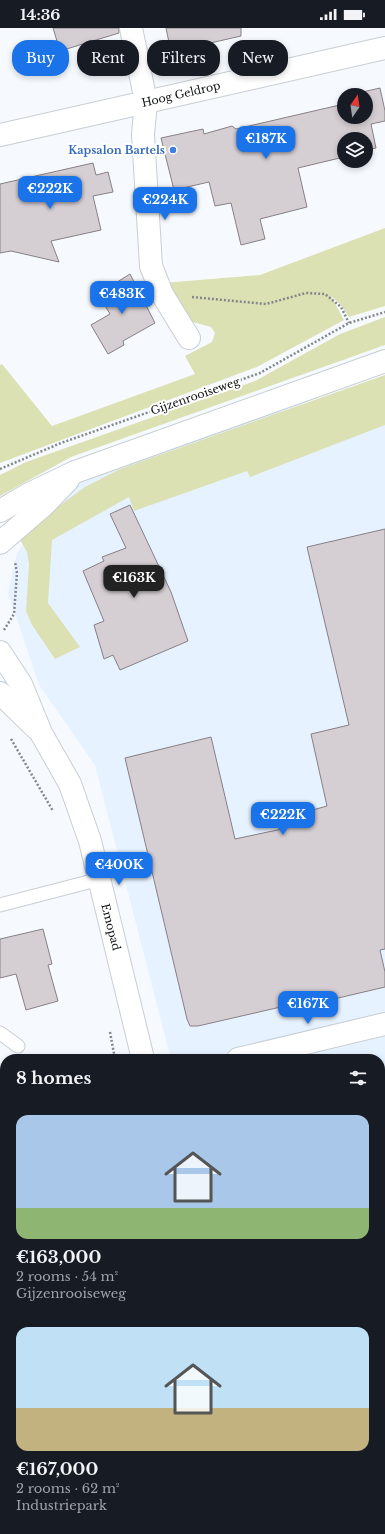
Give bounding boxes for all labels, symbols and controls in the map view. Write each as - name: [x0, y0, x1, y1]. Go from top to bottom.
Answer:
- text: 14:36: [20, 5, 60, 24]
- chip: Buy: [12, 40, 69, 76]
- chip: Rent: [77, 40, 139, 76]
- chip: Filters: [147, 40, 220, 76]
- chip: New: [228, 40, 288, 76]
- street label: Hoog Geldrop: [140, 78, 222, 110]
- north arrow: [337, 88, 373, 124]
- map controls: [337, 88, 373, 168]
- pin: €187K: [238, 126, 294, 160]
- text: €187K: [245, 130, 287, 147]
- button: layers: [337, 132, 373, 168]
- place label: Kapsalon Bartels: [68, 143, 165, 157]
- marker: Kapsalon Bartels: [168, 145, 178, 155]
- pin: €222K: [22, 176, 78, 210]
- text: €222K: [27, 180, 73, 197]
- pin: €224K: [137, 187, 193, 221]
- text: €224K: [142, 191, 188, 208]
- pin: €483K: [94, 281, 150, 315]
- text: €483K: [99, 285, 145, 302]
- street label: Gijzenrooiseweg: [149, 374, 242, 418]
- pin: €163K: [106, 565, 162, 599]
- text: €163K: [112, 569, 156, 586]
- pin: €222K: [255, 802, 311, 836]
- text: €222K: [260, 806, 306, 823]
- pin: €400K: [91, 852, 147, 886]
- text: €400K: [95, 856, 143, 873]
- street label: Emopad: [98, 902, 124, 953]
- pin: €167K: [280, 991, 336, 1025]
- text: €167K: [287, 995, 329, 1012]
- icon: filters: [347, 1067, 369, 1089]
- text: 8 homes: [16, 1068, 91, 1089]
- icon: home: [157, 1141, 229, 1213]
- text: €163,000: [16, 1247, 101, 1268]
- text: 2 rooms · 54 m²: [16, 1268, 118, 1285]
- text: Gijzenrooiseweg: [16, 1285, 126, 1302]
- icon: home: [157, 1353, 229, 1425]
- text: €167,000: [16, 1459, 98, 1480]
- text: 2 rooms · 62 m²: [16, 1480, 120, 1497]
- text: Industriepark: [16, 1497, 107, 1514]

